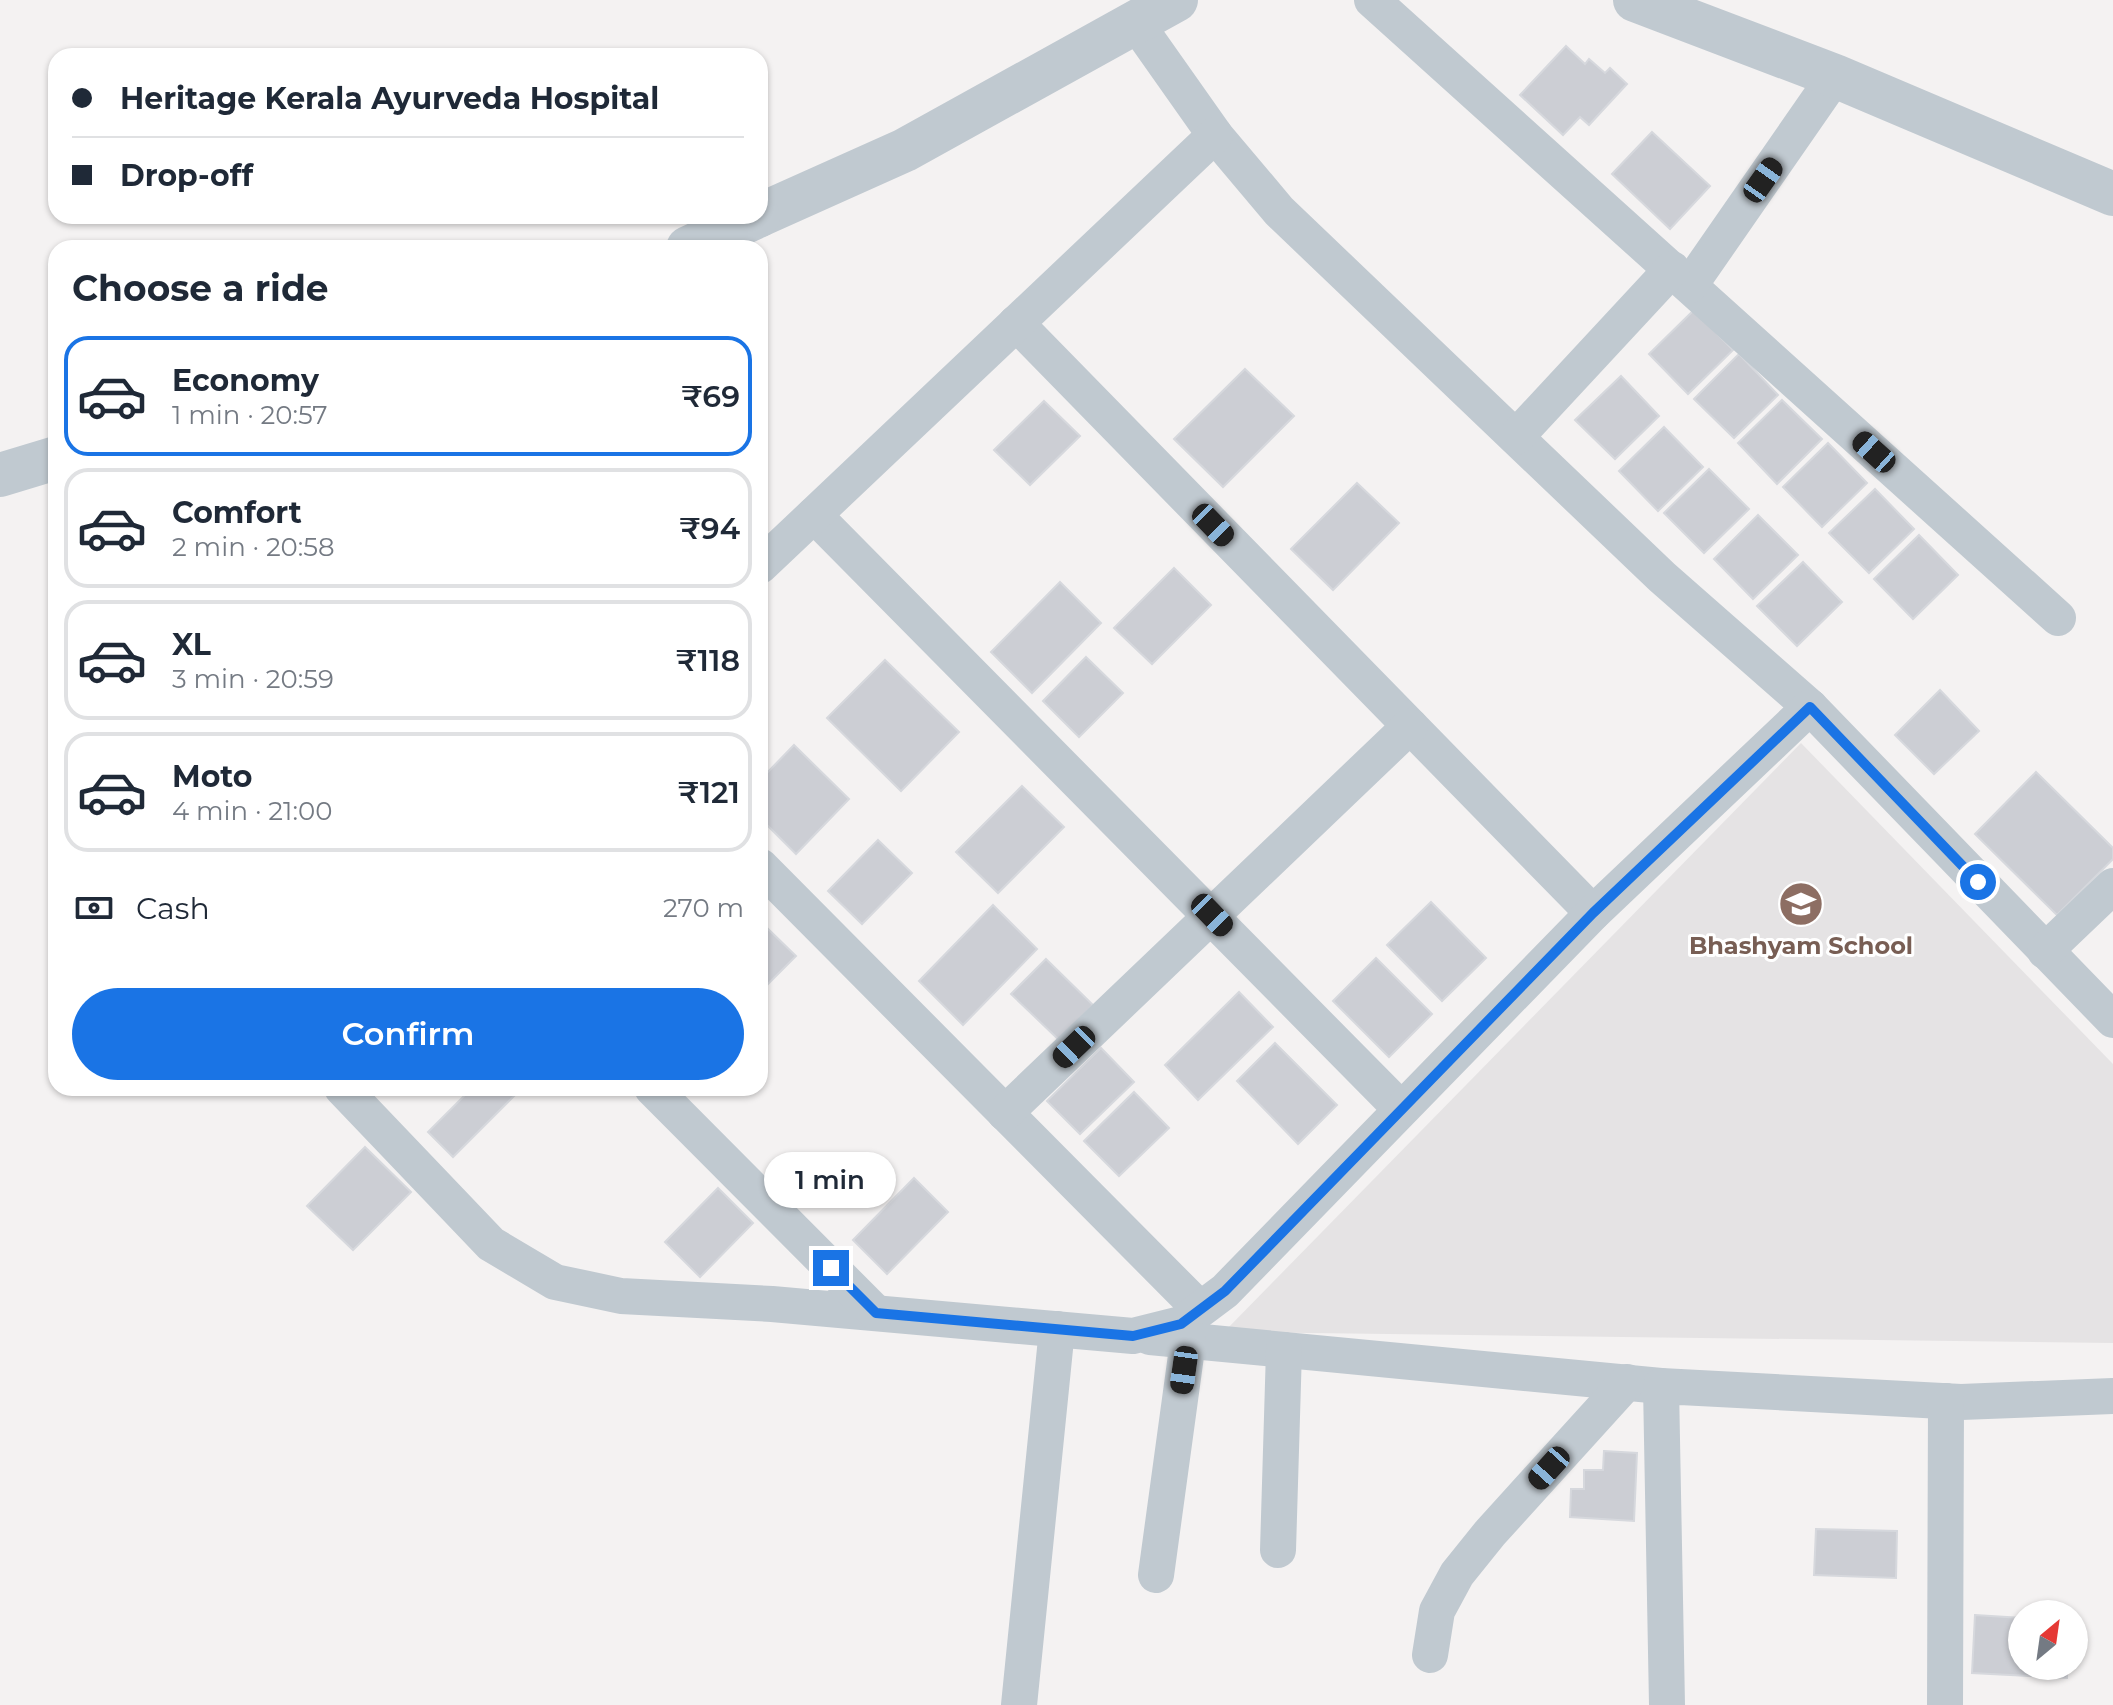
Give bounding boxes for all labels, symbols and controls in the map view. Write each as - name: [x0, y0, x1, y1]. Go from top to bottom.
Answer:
- text: Heritage Kerala Ayurveda Hospital: [120, 80, 659, 117]
- car: [1739, 153, 1787, 207]
- text: Drop-off: [120, 157, 253, 194]
- text: Choose a ride: [72, 266, 329, 310]
- icon: car: [76, 360, 148, 432]
- text: Economy: [172, 362, 319, 399]
- text: ₹69: [681, 378, 740, 415]
- text: 1 min · 20:57: [172, 399, 328, 431]
- car: [1848, 427, 1900, 477]
- icon: car: [76, 492, 148, 564]
- text: Comfort: [172, 494, 302, 531]
- car: [1188, 499, 1238, 551]
- text: ₹94: [679, 510, 740, 547]
- text: 2 min · 20:58: [172, 531, 335, 563]
- icon: car: [76, 624, 148, 696]
- text: XL: [172, 626, 211, 663]
- text: ₹118: [676, 642, 740, 679]
- text: 3 min · 20:59: [172, 663, 334, 695]
- icon: car: [76, 756, 148, 828]
- text: Moto: [172, 758, 253, 795]
- text: ₹121: [678, 774, 740, 811]
- text: 4 min · 21:00: [172, 795, 332, 827]
- route start: [1960, 864, 1996, 900]
- school or university icon: Bhashyam School: [1777, 880, 1825, 928]
- icon: cash: [72, 886, 116, 930]
- car: [1187, 889, 1237, 941]
- text: Cash: [136, 890, 210, 927]
- text: 270 m: [663, 892, 744, 924]
- place label: Bhashyam School: [1689, 931, 1913, 960]
- button: Confirm: [72, 988, 744, 1080]
- car: [1048, 1022, 1100, 1072]
- callout: 1 min: [765, 1152, 897, 1208]
- text: 1 min: [795, 1164, 865, 1196]
- route end: [813, 1250, 849, 1286]
- car: [1169, 1345, 1199, 1395]
- car: [1524, 1442, 1574, 1494]
- north arrow: [2008, 1600, 2088, 1680]
- map controls: [2008, 1600, 2088, 1680]

